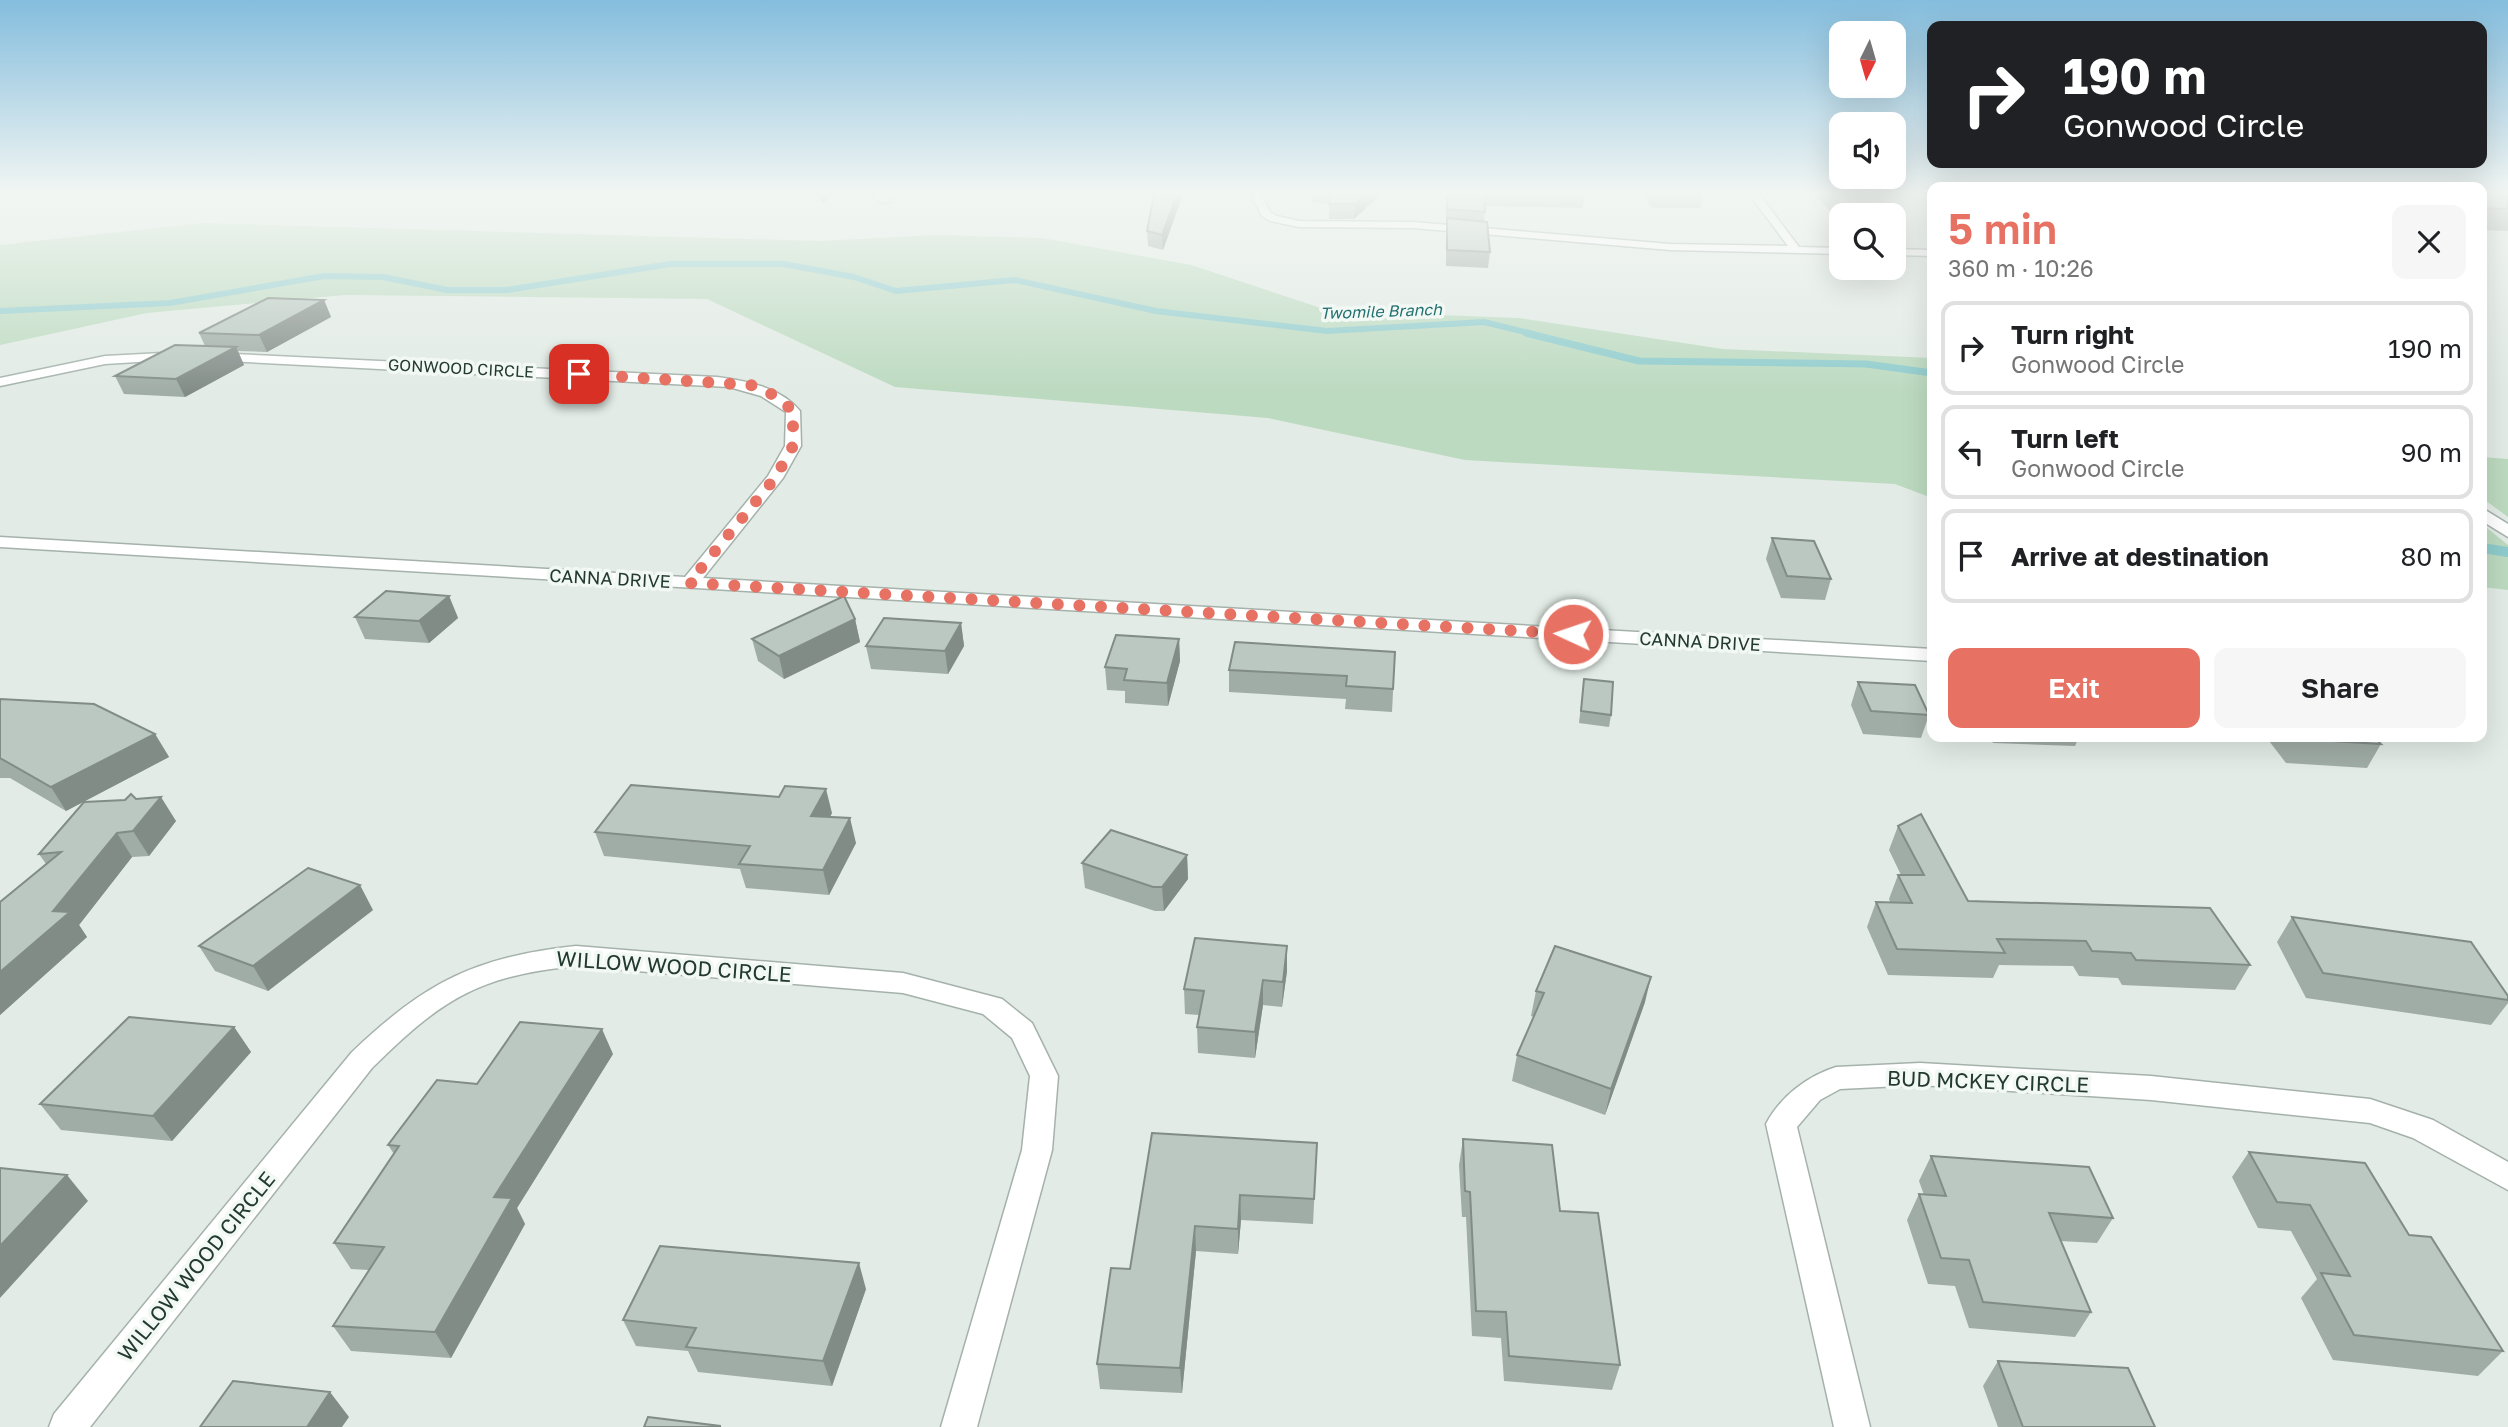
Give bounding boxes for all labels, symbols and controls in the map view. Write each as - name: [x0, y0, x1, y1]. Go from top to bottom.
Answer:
- north arrow: [1829, 21, 1906, 98]
- map controls: [1829, 21, 1906, 280]
- text: 190 m: [2063, 46, 2206, 105]
- icon: right: [1948, 49, 2039, 140]
- text: Gonwood Circle: [2063, 106, 2304, 144]
- button: sound: [1829, 112, 1906, 189]
- button: search: [1829, 203, 1906, 280]
- text: 5 min: [1948, 203, 2057, 253]
- button: close: [2392, 205, 2466, 279]
- text: 360 m · 10:26: [1948, 254, 2094, 282]
- water label: Twomile Branch: [1320, 299, 1443, 323]
- text: Turn right: [2011, 319, 2134, 350]
- icon: right: [1952, 329, 1990, 367]
- text: 190 m: [2388, 333, 2462, 364]
- pin: [549, 344, 609, 404]
- text: Gonwood Circle: [2011, 350, 2184, 378]
- street label: GONWOOD CIRCLE: [388, 354, 534, 382]
- icon: arrive: [560, 355, 598, 393]
- text: Turn left: [2011, 423, 2119, 454]
- icon: left: [1952, 433, 1990, 471]
- text: 90 m: [2401, 437, 2462, 468]
- text: Gonwood Circle: [2011, 454, 2184, 482]
- icon: arrive: [1952, 537, 1990, 575]
- text: Arrive at destination: [2011, 541, 2269, 572]
- text: 80 m: [2401, 541, 2462, 572]
- street label: CANNA DRIVE: [549, 564, 671, 592]
- position arrow: [1536, 597, 1610, 671]
- street label: CANNA DRIVE: [1639, 627, 1761, 655]
- button: Exit: [1948, 648, 2200, 728]
- button: Share: [2214, 648, 2466, 728]
- street label: WILLOW WOOD CIRCLE: [555, 945, 793, 987]
- street label: BUD MCKEY CIRCLE: [1887, 1064, 2089, 1098]
- street label: WILLOW WOOD CIRCLE: [112, 1166, 280, 1366]

